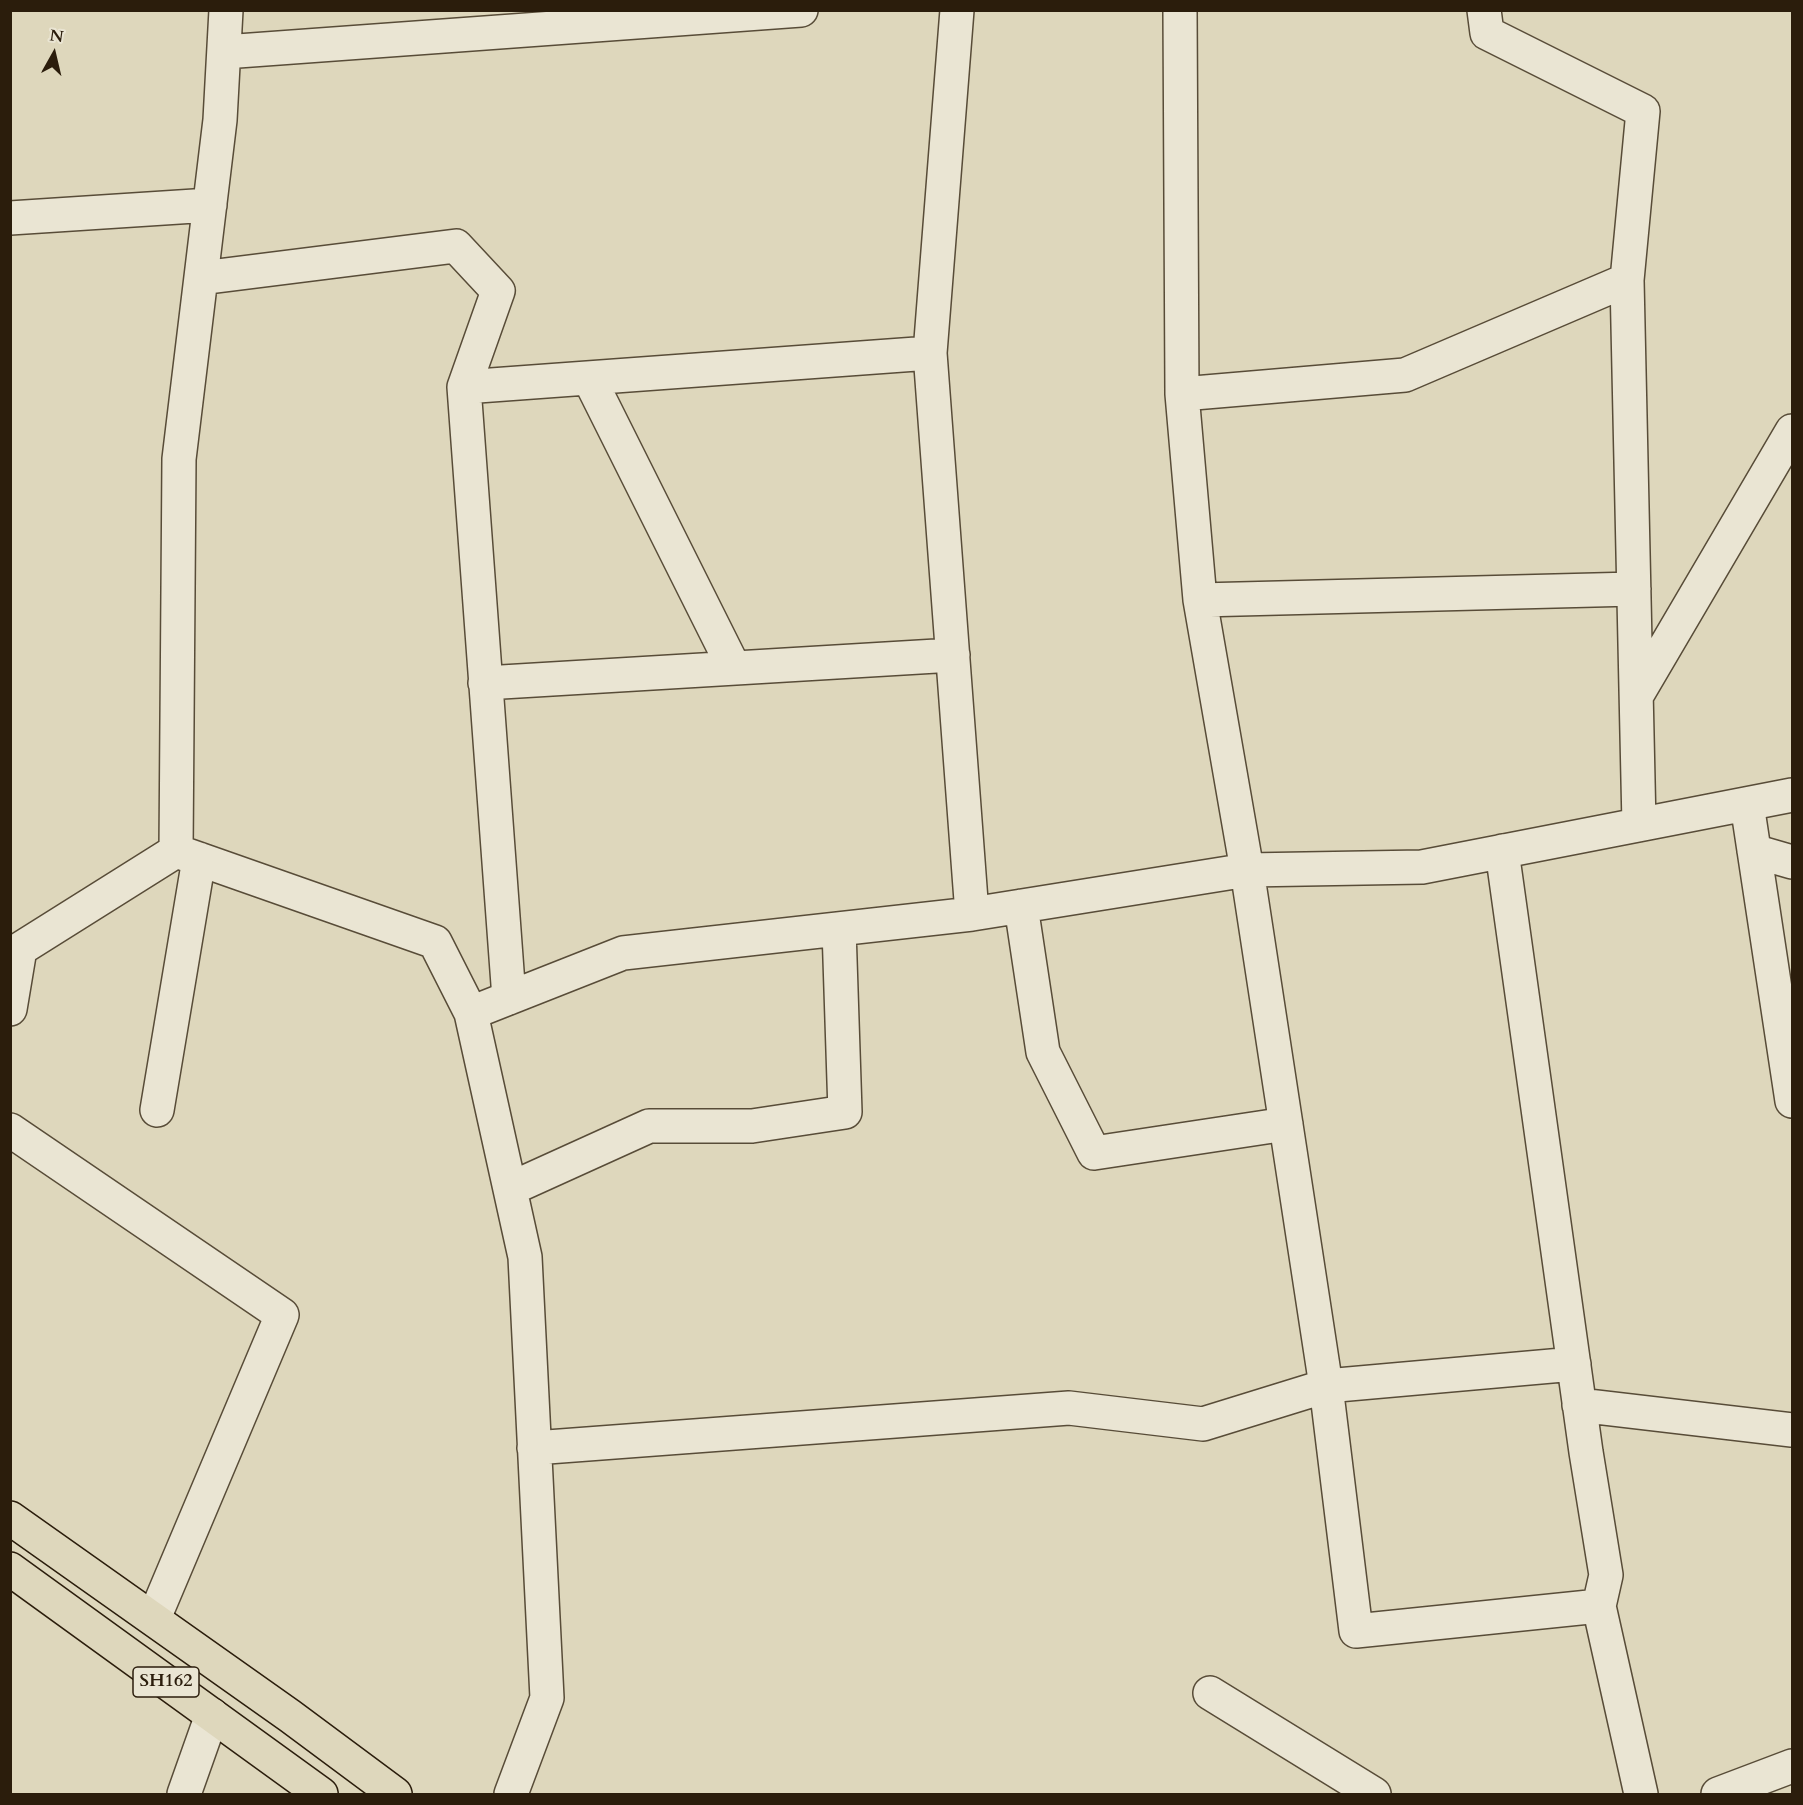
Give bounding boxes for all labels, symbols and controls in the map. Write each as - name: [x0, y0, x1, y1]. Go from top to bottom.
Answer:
- north arrow: [24, 24, 84, 84]
- text: N: [48, 24, 65, 48]
- road number: SH162: [133, 1667, 199, 1697]

